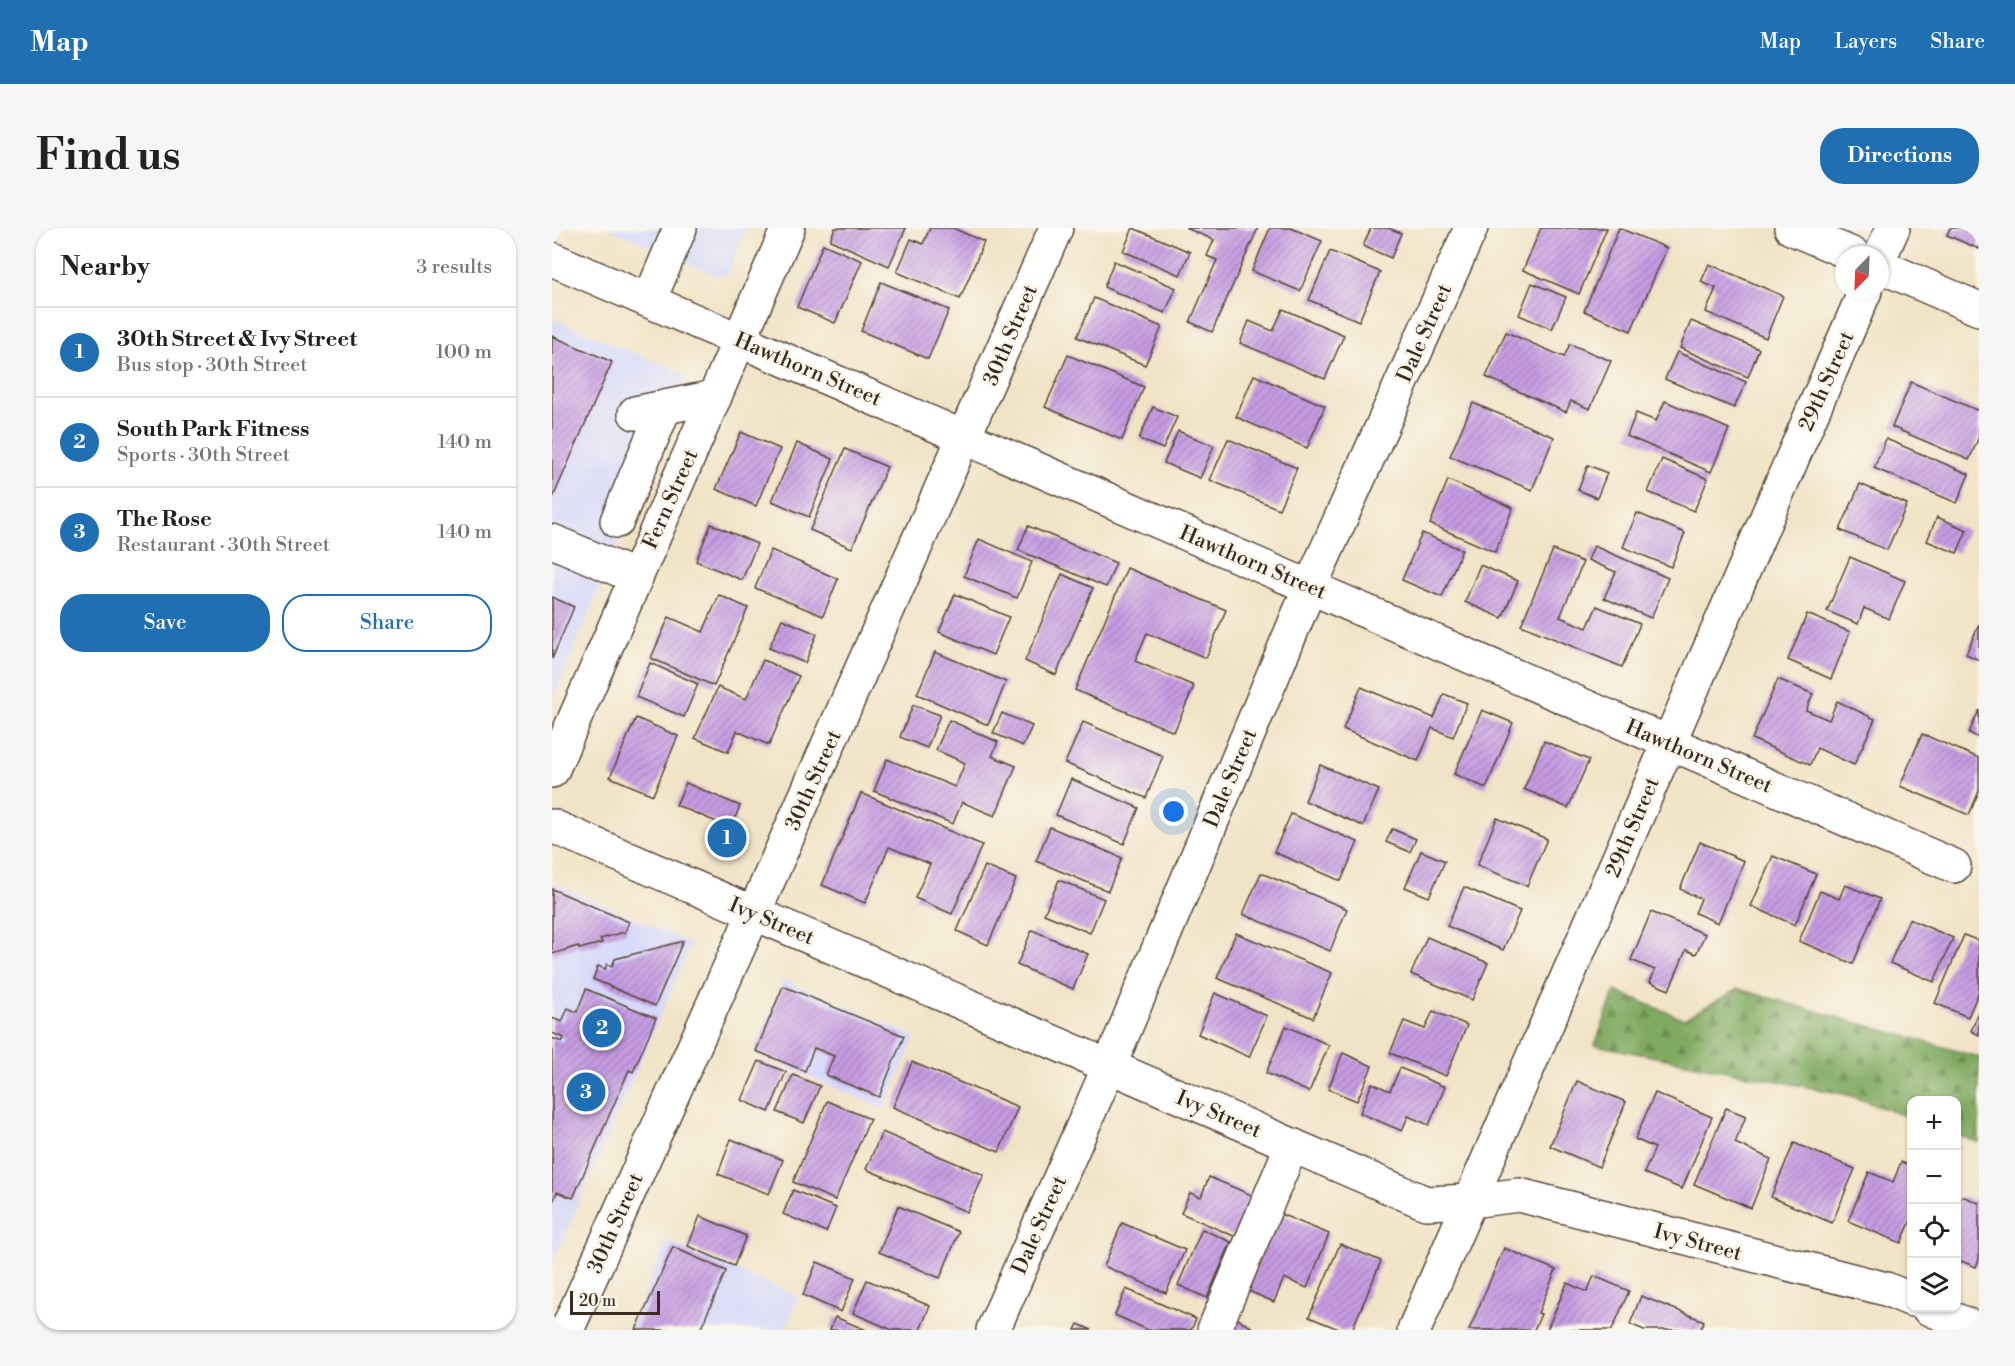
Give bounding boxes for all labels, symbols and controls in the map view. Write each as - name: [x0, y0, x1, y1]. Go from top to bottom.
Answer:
- text: Map: [30, 25, 89, 60]
- text: Map: [1760, 29, 1801, 55]
- text: Layers: [1834, 29, 1897, 55]
- text: Share: [1930, 29, 1985, 55]
- button: Directions: [1820, 128, 1979, 184]
- text: Find us: [36, 130, 180, 183]
- north arrow: [1835, 246, 1889, 300]
- text: Nearby: [60, 251, 150, 283]
- text: 3 results: [416, 255, 492, 280]
- street label: Dale Street: [1392, 280, 1458, 387]
- street label: 30th Street: [978, 281, 1044, 390]
- text: 30th Street & Ivy Street: [117, 326, 357, 353]
- street label: Hawthorn Street: [730, 327, 885, 413]
- street label: 29th Street: [1793, 327, 1861, 435]
- text: 1: [75, 340, 84, 365]
- text: 100 m: [436, 340, 492, 365]
- text: Bus stop · 30th Street: [117, 353, 307, 378]
- text: South Park Fitness: [117, 416, 309, 443]
- text: 2: [73, 430, 86, 455]
- text: 140 m: [437, 430, 492, 455]
- text: Sports · 30th Street: [117, 443, 290, 468]
- street label: Fern Street: [637, 445, 705, 553]
- text: The Rose: [117, 506, 212, 533]
- text: 3: [73, 520, 86, 545]
- text: 140 m: [437, 520, 492, 545]
- street label: Hawthorn Street: [1175, 520, 1330, 606]
- text: Restaurant · 30th Street: [117, 533, 330, 558]
- button: Save: [60, 594, 270, 652]
- button: Share: [282, 594, 492, 652]
- street label: Hawthorn Street: [1621, 714, 1776, 800]
- street label: Dale Street: [1198, 724, 1264, 832]
- street label: 30th Street: [780, 726, 848, 835]
- street label: 29th Street: [1600, 773, 1666, 881]
- your location: [1159, 797, 1188, 826]
- pin: 1: [708, 816, 747, 860]
- street label: Ivy Street: [725, 892, 819, 952]
- pin: 2: [583, 1006, 622, 1050]
- pin: 3: [567, 1070, 606, 1114]
- street label: Ivy Street: [1172, 1085, 1266, 1145]
- map controls: [1907, 1096, 1961, 1312]
- button: +: [1907, 1096, 1961, 1150]
- button: −: [1907, 1150, 1961, 1204]
- street label: 30th Street: [582, 1169, 650, 1278]
- street label: Dale Street: [1007, 1172, 1073, 1279]
- button: locate: [1907, 1204, 1961, 1258]
- street label: Ivy Street: [1651, 1219, 1745, 1267]
- button: layers: [1907, 1258, 1961, 1312]
- scale bar: [570, 1288, 660, 1316]
- text: 20 m: [579, 1291, 616, 1311]

